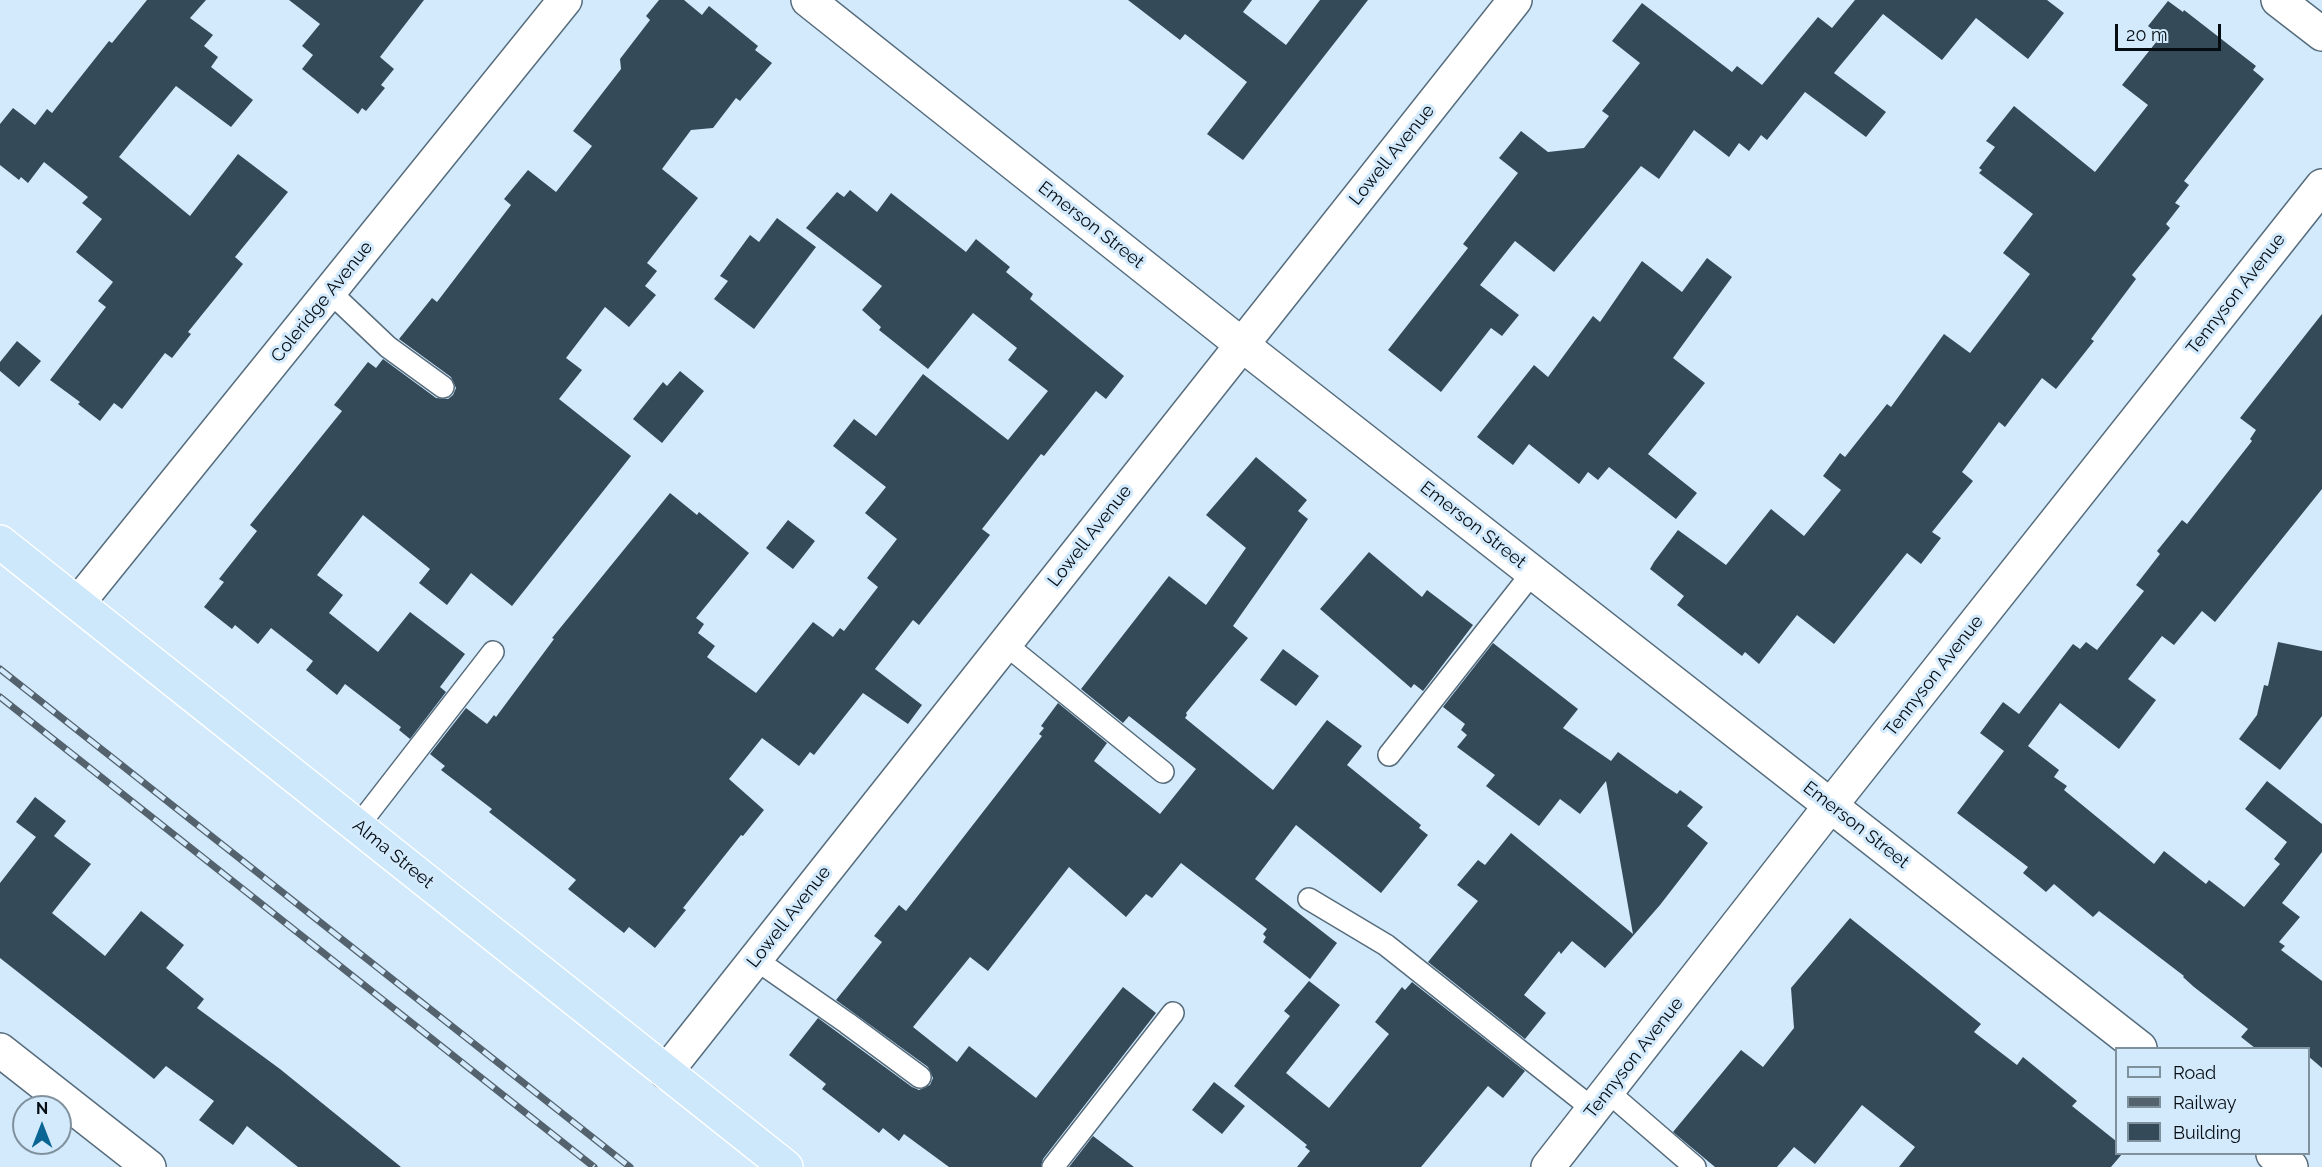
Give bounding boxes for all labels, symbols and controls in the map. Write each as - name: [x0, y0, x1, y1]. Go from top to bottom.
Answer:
- scale bar: [2118, 12, 2224, 50]
- text: 20 m: [2126, 24, 2168, 45]
- street label: Lowell Avenue: [1345, 100, 1439, 210]
- street label: Emerson Street: [1034, 177, 1148, 273]
- street label: Tennyson Avenue: [2182, 229, 2290, 359]
- street label: Coleridge Avenue: [267, 237, 377, 367]
- street label: Emerson Street: [1416, 477, 1530, 573]
- street label: Lowell Avenue: [1044, 481, 1136, 591]
- street label: Tennyson Avenue: [1880, 611, 1988, 741]
- street label: Emerson Street: [1799, 777, 1913, 873]
- street label: Alma Street: [348, 815, 438, 893]
- street label: Lowell Avenue: [743, 862, 835, 972]
- street label: Tennyson Avenue: [1580, 993, 1688, 1123]
- legend: [2115, 1047, 2310, 1155]
- text: Road: [2173, 1062, 2216, 1083]
- text: Railway: [2173, 1092, 2237, 1113]
- north arrow: [12, 1095, 72, 1155]
- text: N: [36, 1099, 48, 1118]
- text: Building: [2173, 1122, 2241, 1143]

